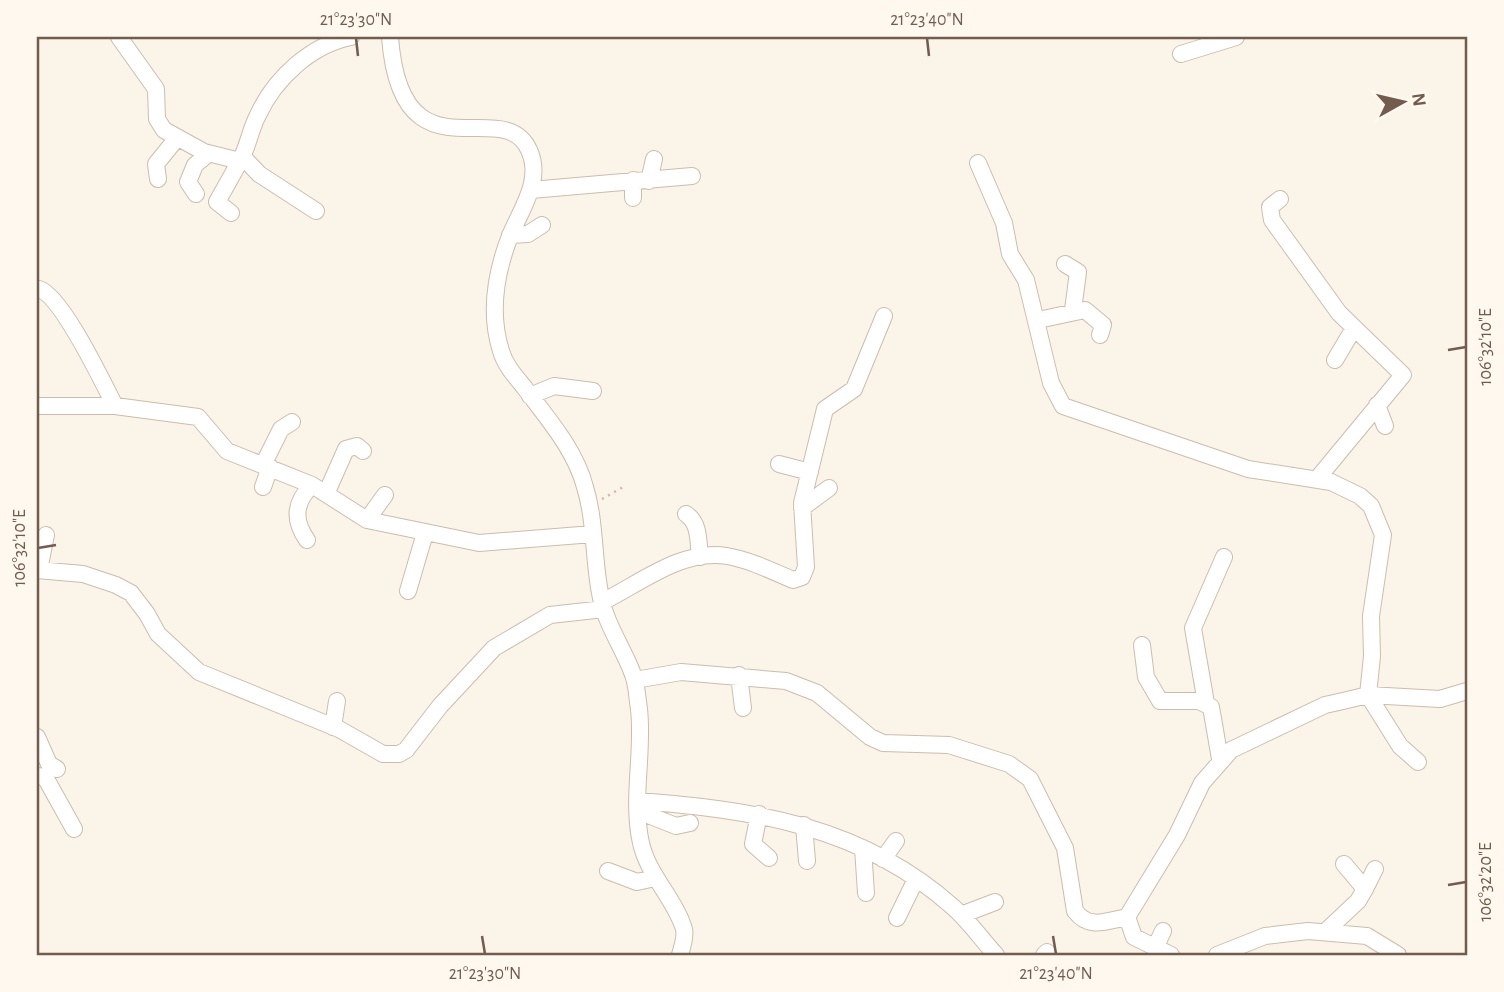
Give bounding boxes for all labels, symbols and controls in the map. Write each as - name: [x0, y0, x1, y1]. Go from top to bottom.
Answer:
- text: 21°23'30"N: [320, 11, 392, 29]
- text: 21°23'40"N: [890, 11, 964, 29]
- north arrow: [1368, 66, 1438, 136]
- text: N: [1408, 92, 1429, 108]
- text: 106°32'10"E: [1477, 308, 1495, 386]
- text: 106°32'10"E: [11, 509, 29, 587]
- text: 106°32'20"E: [1477, 842, 1495, 922]
- text: 21°23'30"N: [449, 965, 521, 983]
- text: 21°23'40"N: [1019, 965, 1093, 983]

